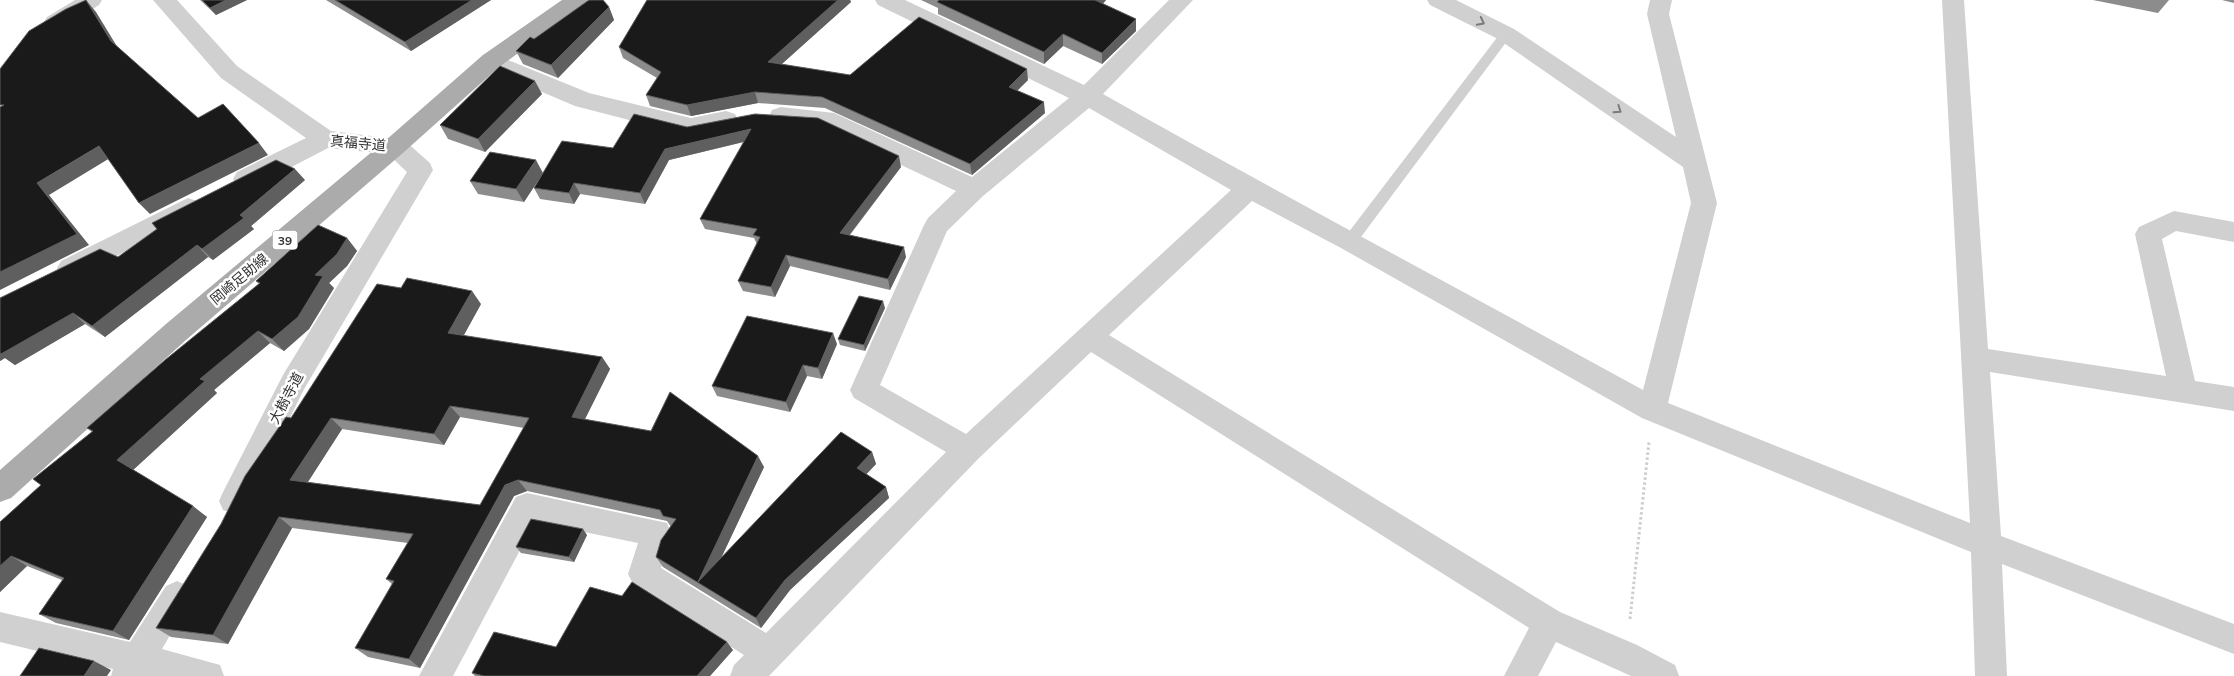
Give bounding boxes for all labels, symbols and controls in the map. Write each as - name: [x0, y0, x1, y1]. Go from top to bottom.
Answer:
- one-way arrow: [1476, 16, 1485, 26]
- one-way arrow: [1612, 104, 1621, 114]
- street label: 真福寺道: [329, 132, 387, 154]
- road number: 39: [272, 230, 298, 250]
- street label: 岡崎足助線: [206, 250, 272, 308]
- street label: 大樹寺道: [265, 369, 307, 427]

